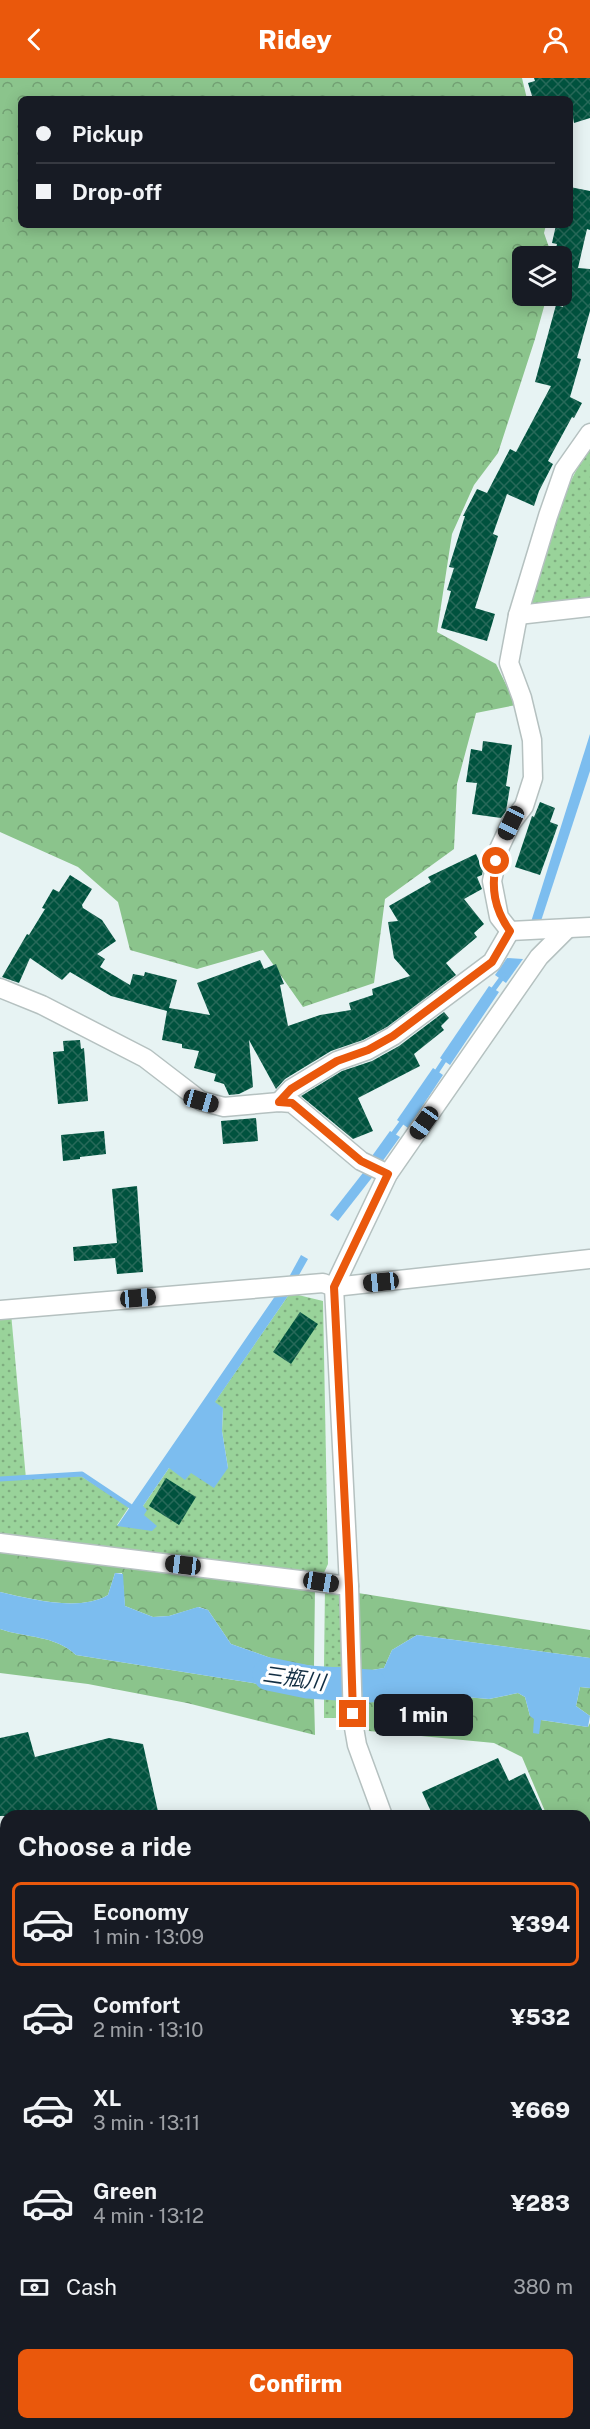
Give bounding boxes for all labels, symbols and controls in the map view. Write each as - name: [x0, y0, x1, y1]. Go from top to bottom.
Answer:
- icon: back: [18, 23, 51, 56]
- text: Ridey: [258, 23, 332, 55]
- icon: person: [539, 23, 572, 56]
- text: Pickup: [72, 121, 143, 147]
- text: Drop-off: [72, 179, 162, 205]
- map controls: [512, 246, 572, 306]
- button: layers: [512, 246, 572, 306]
- car: [495, 803, 527, 843]
- route start: [482, 847, 509, 874]
- car: [181, 1087, 221, 1115]
- car: [406, 1103, 442, 1143]
- car: [362, 1271, 400, 1293]
- car: [119, 1287, 157, 1309]
- car: [164, 1554, 202, 1576]
- car: [302, 1570, 340, 1594]
- water label: 三瓶川: [261, 1661, 329, 1695]
- callout: 1 min: [374, 1693, 473, 1735]
- route end: [339, 1700, 366, 1727]
- text: 1 min: [399, 1703, 448, 1727]
- text: Choose a ride: [18, 1830, 192, 1862]
- icon: car: [21, 1897, 75, 1951]
- text: Economy: [93, 1899, 189, 1925]
- text: ¥394: [511, 1911, 570, 1937]
- text: 1 min · 13:09: [93, 1925, 204, 1949]
- icon: car: [21, 1990, 75, 2044]
- text: Comfort: [93, 1992, 180, 2018]
- text: ¥532: [511, 2004, 570, 2030]
- text: 2 min · 13:10: [93, 2018, 204, 2042]
- icon: car: [21, 2083, 75, 2137]
- text: XL: [93, 2085, 121, 2111]
- text: ¥669: [510, 2097, 570, 2123]
- text: 3 min · 13:11: [93, 2111, 200, 2135]
- icon: car: [21, 2176, 75, 2230]
- text: Green: [93, 2178, 157, 2204]
- text: ¥283: [511, 2190, 570, 2216]
- text: 4 min · 13:12: [93, 2204, 204, 2228]
- icon: cash: [18, 2271, 51, 2304]
- text: Cash: [66, 2274, 117, 2300]
- text: 380 m: [513, 2275, 573, 2299]
- button: Confirm: [18, 2349, 573, 2418]

